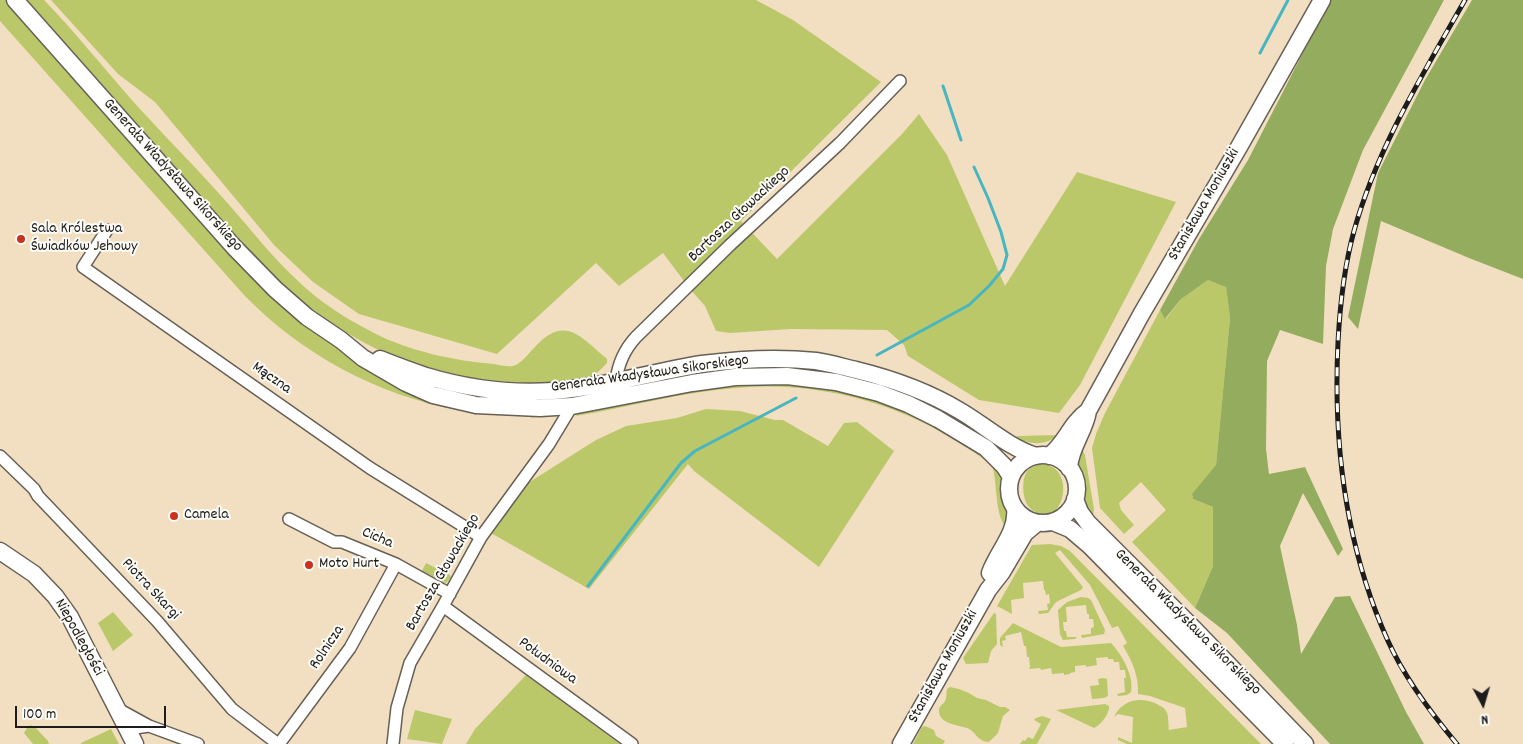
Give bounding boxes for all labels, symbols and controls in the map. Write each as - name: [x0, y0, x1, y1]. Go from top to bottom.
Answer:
- street label: Generała Władysława Sikorskiego: [98, 95, 246, 257]
- street label: Stanisława Moniuszki: [1165, 145, 1245, 265]
- street label: Bartosza Głowackiego: [685, 163, 795, 267]
- place label: Sala Królestwa Świadków Jehowy: [31, 220, 138, 258]
- marker: Sala Królestwa Świadków Jehowy: [15, 233, 27, 245]
- street label: Generała Władysława Sikorskiego: [550, 352, 750, 398]
- street label: Mączna: [248, 359, 294, 399]
- place label: Camela: [184, 506, 229, 526]
- marker: Camela: [168, 510, 180, 522]
- street label: Bartosza Głowackiego: [403, 511, 485, 635]
- street label: Cicha: [358, 524, 396, 554]
- street label: Generała Władysława Sikorskiego: [1110, 546, 1264, 700]
- street label: Piotra Skargi: [117, 555, 183, 625]
- place label: Moto Hurt: [319, 555, 379, 575]
- marker: Moto Hurt: [303, 559, 315, 571]
- street label: Niepodległości: [49, 596, 107, 680]
- street label: Stanisława Moniuszki: [905, 607, 983, 727]
- street label: Rolnicza: [306, 622, 350, 674]
- street label: Południowa: [514, 634, 580, 690]
- north arrow: [1458, 679, 1508, 729]
- scale bar: [18, 696, 169, 728]
- text: 100 m: [23, 704, 56, 726]
- text: N: [1480, 709, 1489, 729]

